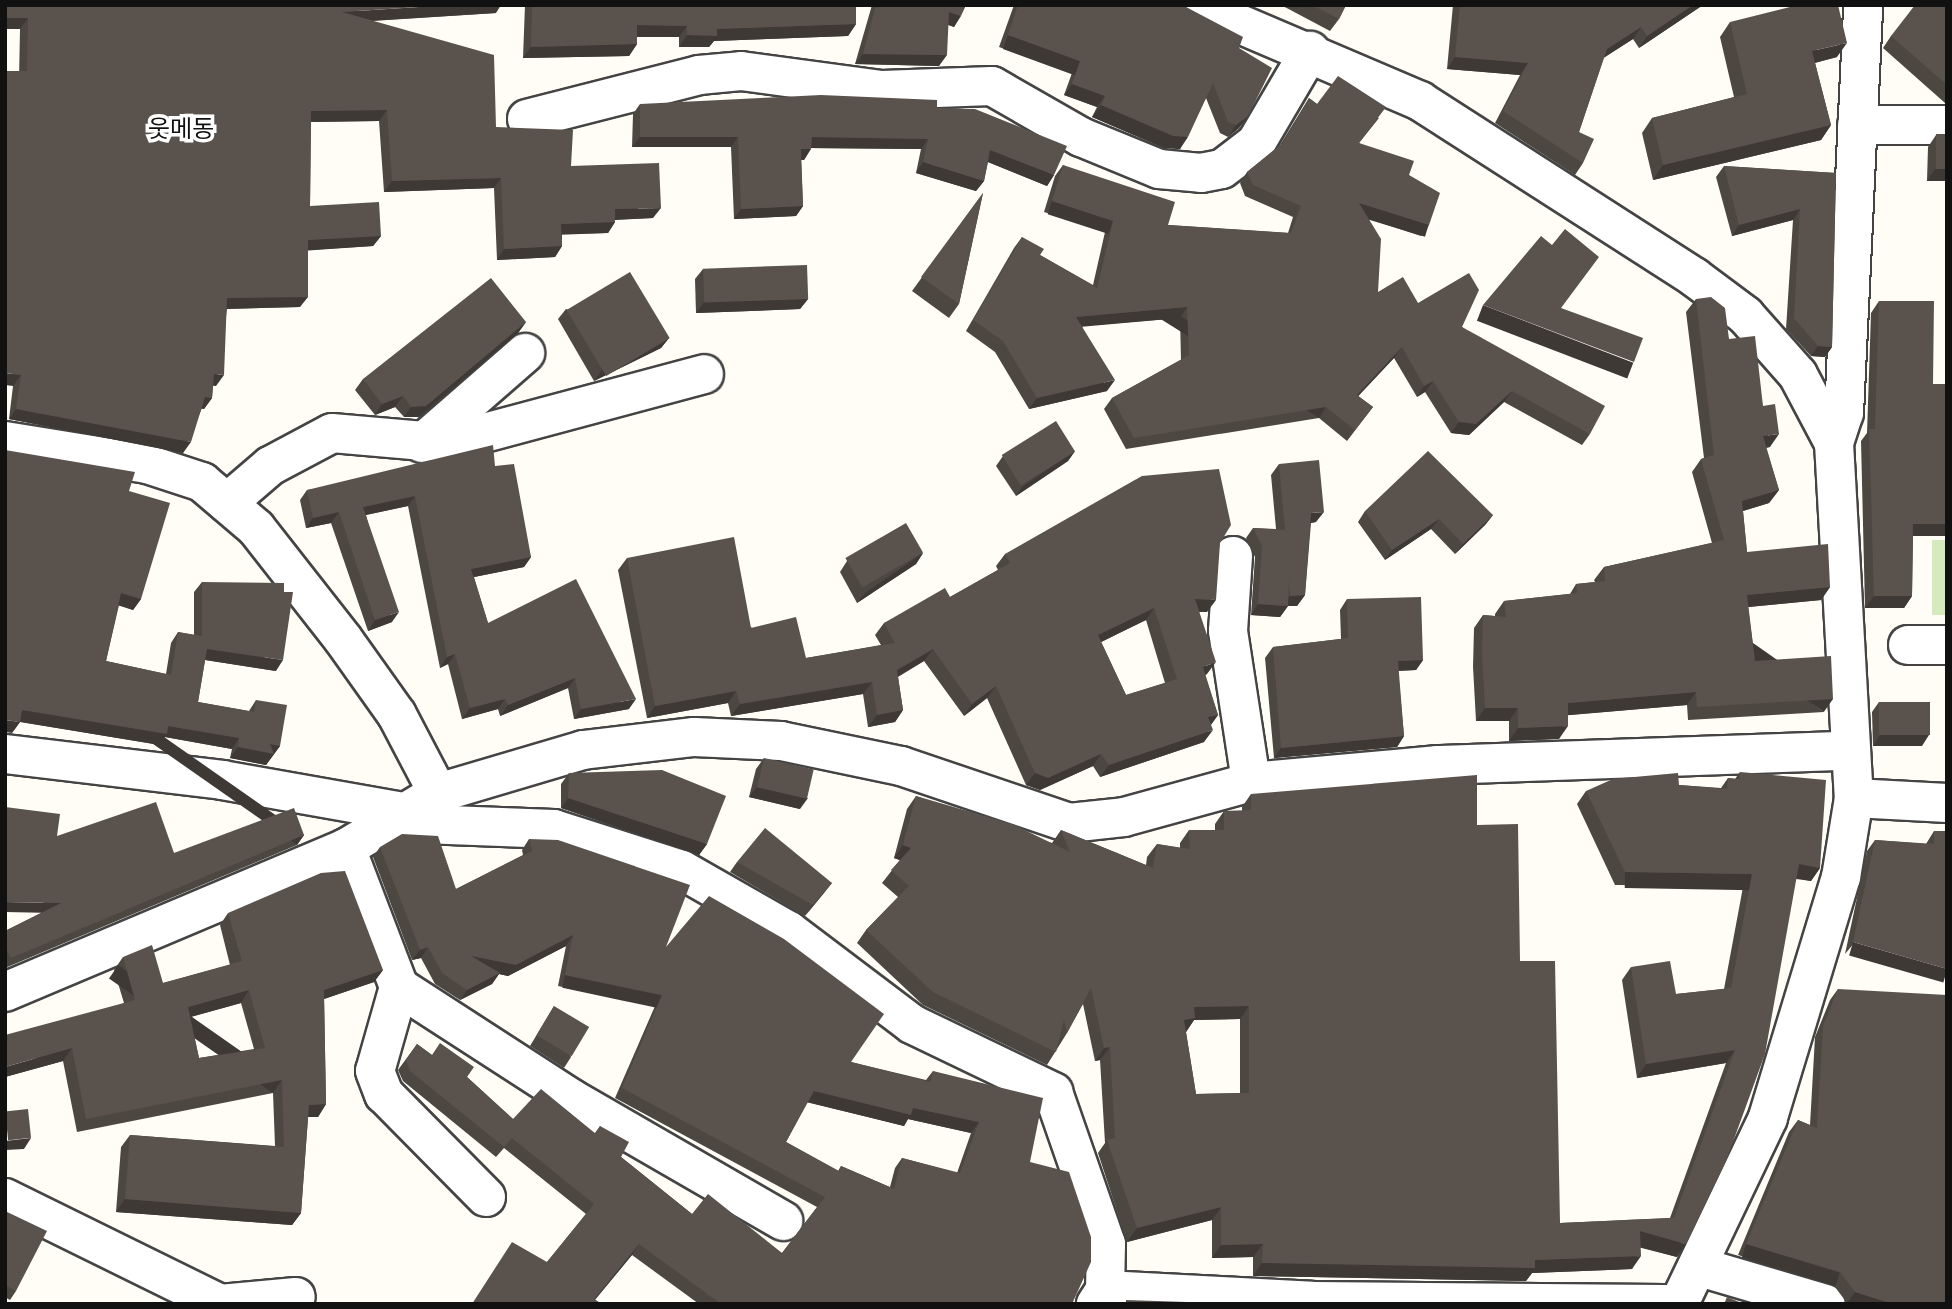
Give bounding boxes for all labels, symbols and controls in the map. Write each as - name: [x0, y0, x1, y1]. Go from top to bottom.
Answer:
- district label: 웃메동: [148, 113, 214, 141]

